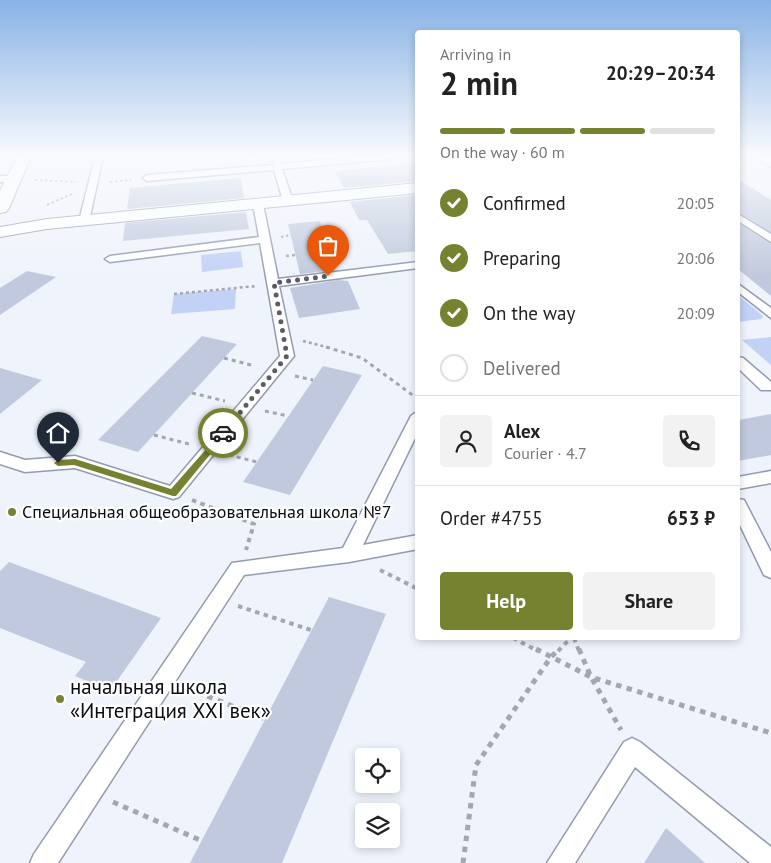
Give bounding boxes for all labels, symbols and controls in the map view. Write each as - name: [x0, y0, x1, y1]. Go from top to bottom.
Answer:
- text: Arriving in: [440, 44, 511, 64]
- text: 20:29–20:34: [606, 61, 715, 85]
- text: 2 min: [440, 62, 518, 104]
- text: On the way · 60 m: [440, 142, 565, 162]
- icon: check: [440, 189, 468, 217]
- text: Confirmed: [483, 191, 566, 215]
- text: 20:05: [677, 193, 715, 213]
- pin: [307, 225, 349, 276]
- icon: bag: [314, 232, 342, 260]
- icon: check: [440, 244, 468, 272]
- text: Preparing: [483, 246, 561, 270]
- text: 20:06: [677, 248, 715, 268]
- icon: check: [440, 299, 468, 327]
- text: On the way: [483, 301, 575, 325]
- text: 20:09: [677, 303, 715, 323]
- text: Delivered: [483, 356, 561, 380]
- courier: [198, 408, 248, 458]
- pin: [37, 412, 79, 463]
- button: person: [440, 415, 492, 467]
- button: phone: [663, 415, 715, 467]
- icon: home: [44, 419, 72, 447]
- icon: car: [209, 419, 237, 447]
- text: Alex: [504, 419, 540, 443]
- text: Courier · 4.7: [504, 443, 587, 463]
- place label: Специальная общеобразовательная школа №7: [22, 500, 392, 523]
- marker: Специальная общеобразовательная школа №7: [6, 506, 18, 518]
- text: Order #4755: [440, 506, 543, 530]
- text: 653 ₽: [667, 506, 715, 530]
- button: Help: [440, 572, 573, 630]
- button: Share: [583, 572, 715, 630]
- place label: начальная школа «Интеграция XXI век»: [70, 673, 271, 724]
- marker: начальная школа «Интеграция XXI век»: [54, 693, 66, 705]
- map controls: [355, 748, 400, 848]
- button: locate: [355, 748, 400, 793]
- button: layers: [355, 803, 400, 848]

